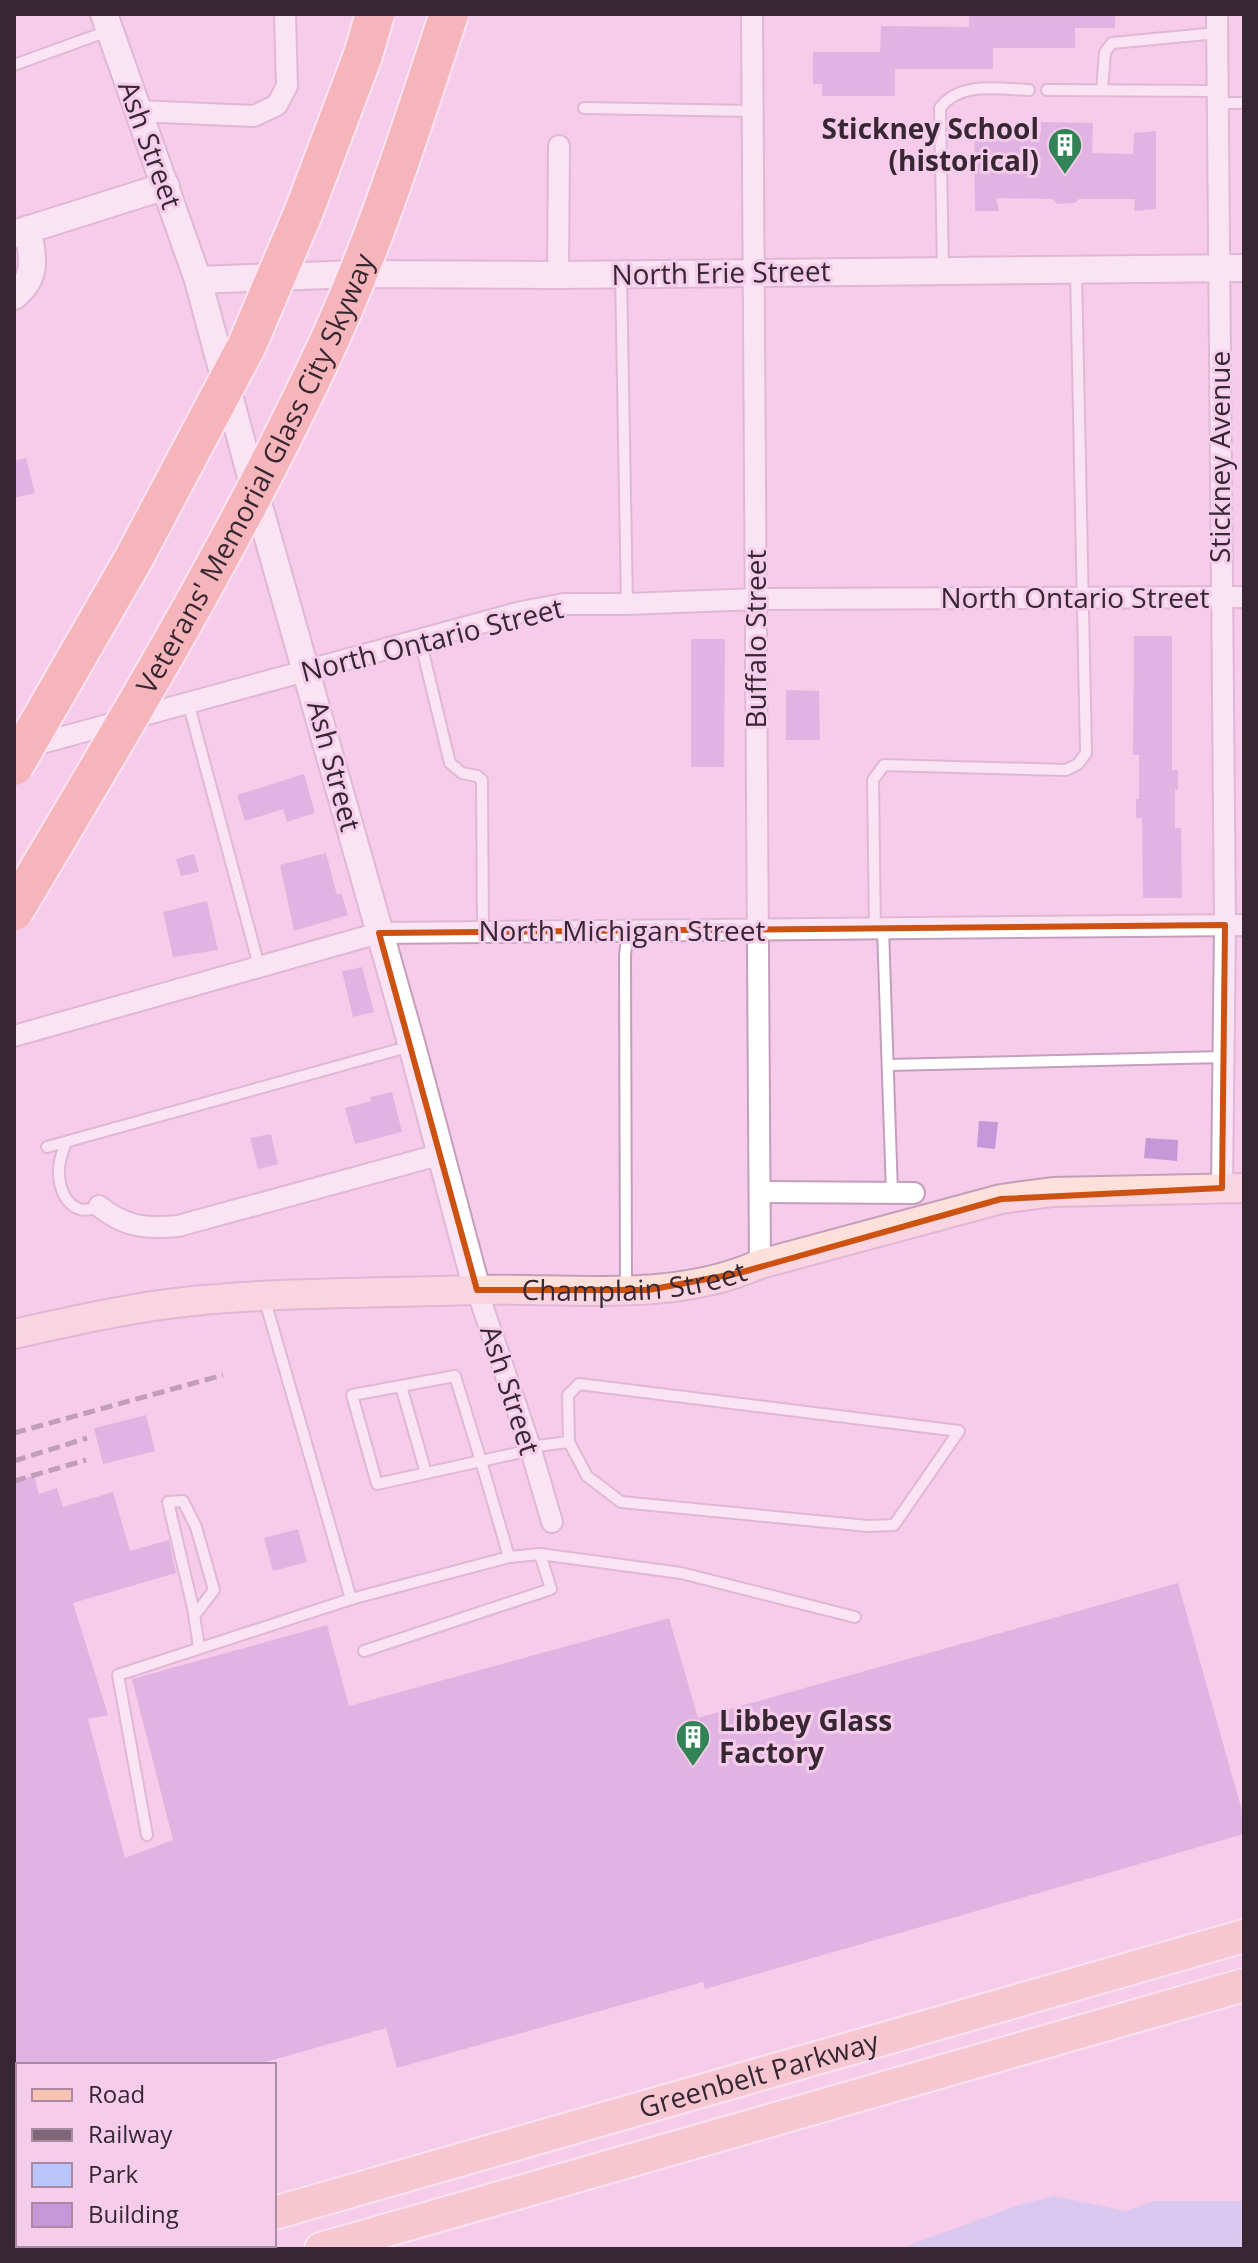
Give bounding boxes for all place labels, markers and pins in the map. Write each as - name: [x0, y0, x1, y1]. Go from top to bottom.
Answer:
- place label: Stickney School (historical): [822, 109, 1039, 179]
- building icon: Stickney School (historical): [1046, 126, 1084, 176]
- place label: Libbey Glass Factory: [719, 1701, 892, 1771]
- building icon: Libbey Glass Factory: [674, 1718, 712, 1768]

